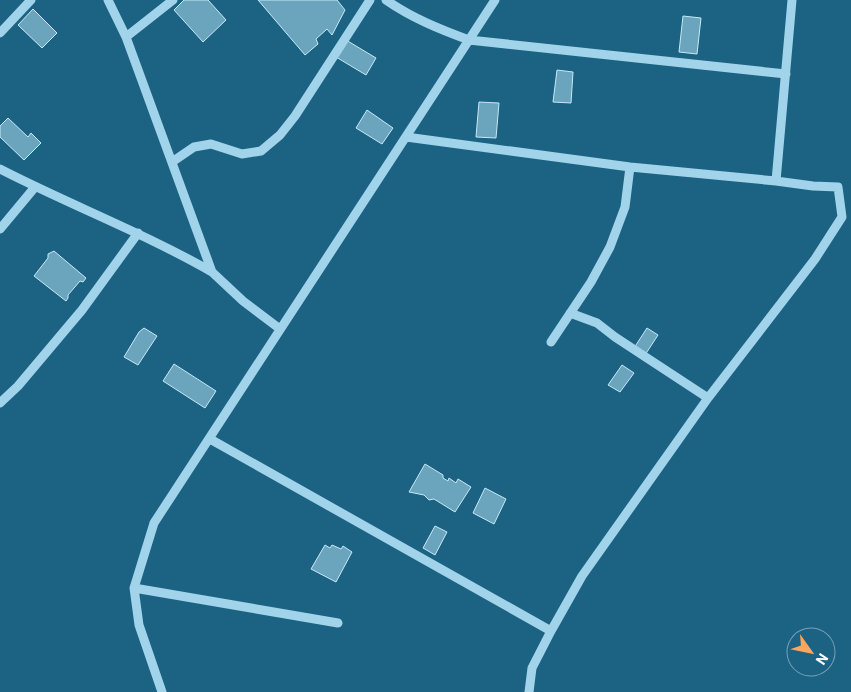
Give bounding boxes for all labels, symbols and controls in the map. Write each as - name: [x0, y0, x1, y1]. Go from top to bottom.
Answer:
- north arrow: [786, 627, 836, 677]
- text: N: [812, 651, 831, 668]

